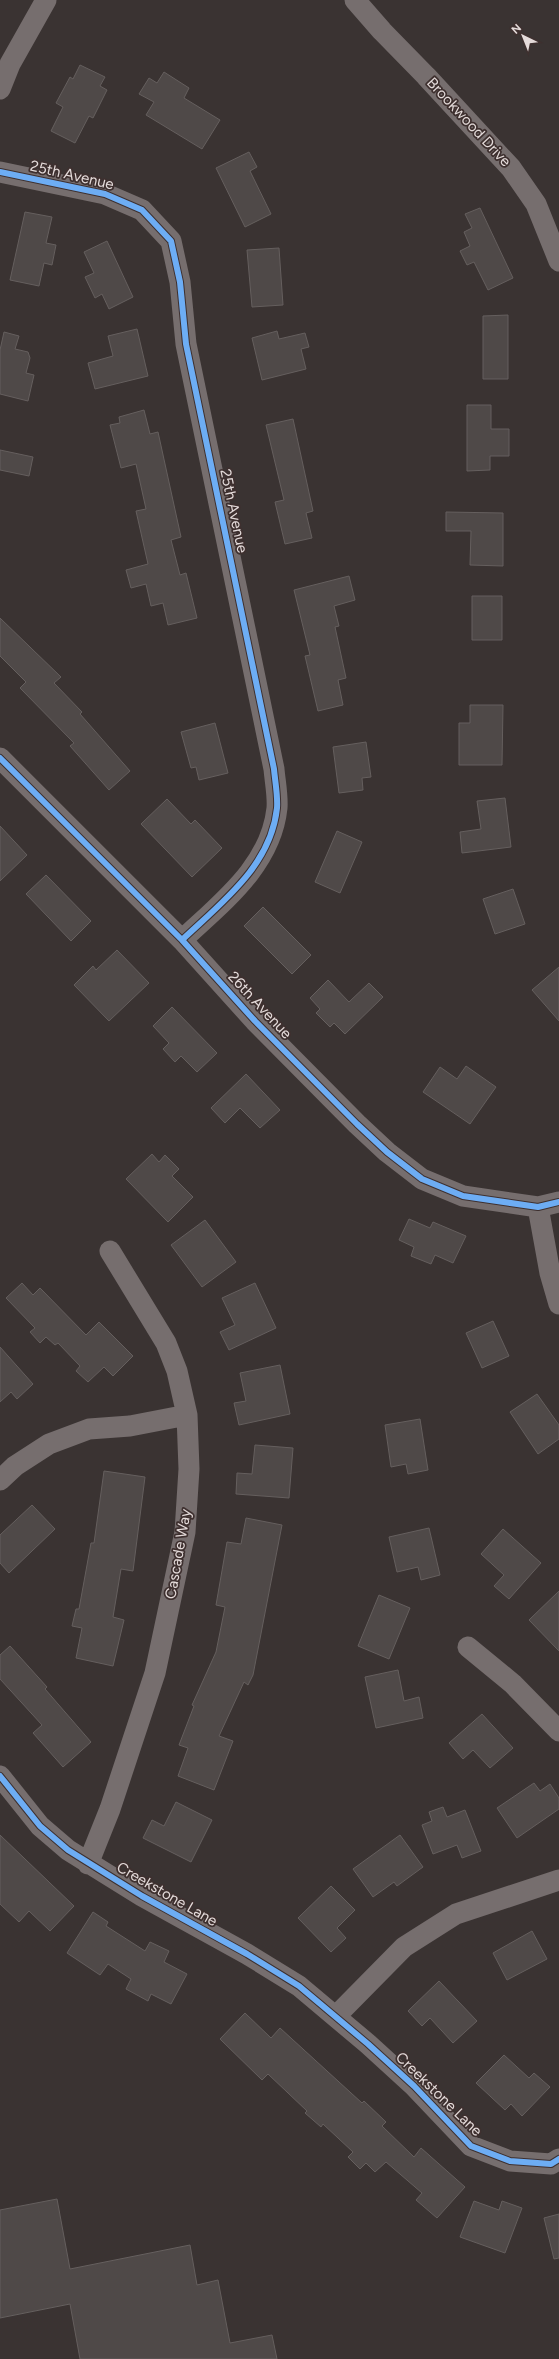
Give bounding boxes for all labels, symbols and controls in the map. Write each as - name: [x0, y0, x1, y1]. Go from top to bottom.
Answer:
- north arrow: [503, 16, 543, 56]
- text: N: [509, 21, 524, 37]
- street label: Brookwood Drive: [423, 74, 515, 170]
- street label: 25th Avenue: [28, 157, 116, 193]
- street label: 25th Avenue: [216, 467, 252, 555]
- street label: 26th Avenue: [224, 968, 296, 1042]
- street label: Cascade Way: [161, 1507, 195, 1600]
- street label: Creekstone Lane: [114, 1858, 220, 1930]
- street label: Creekstone Lane: [392, 2048, 486, 2140]

